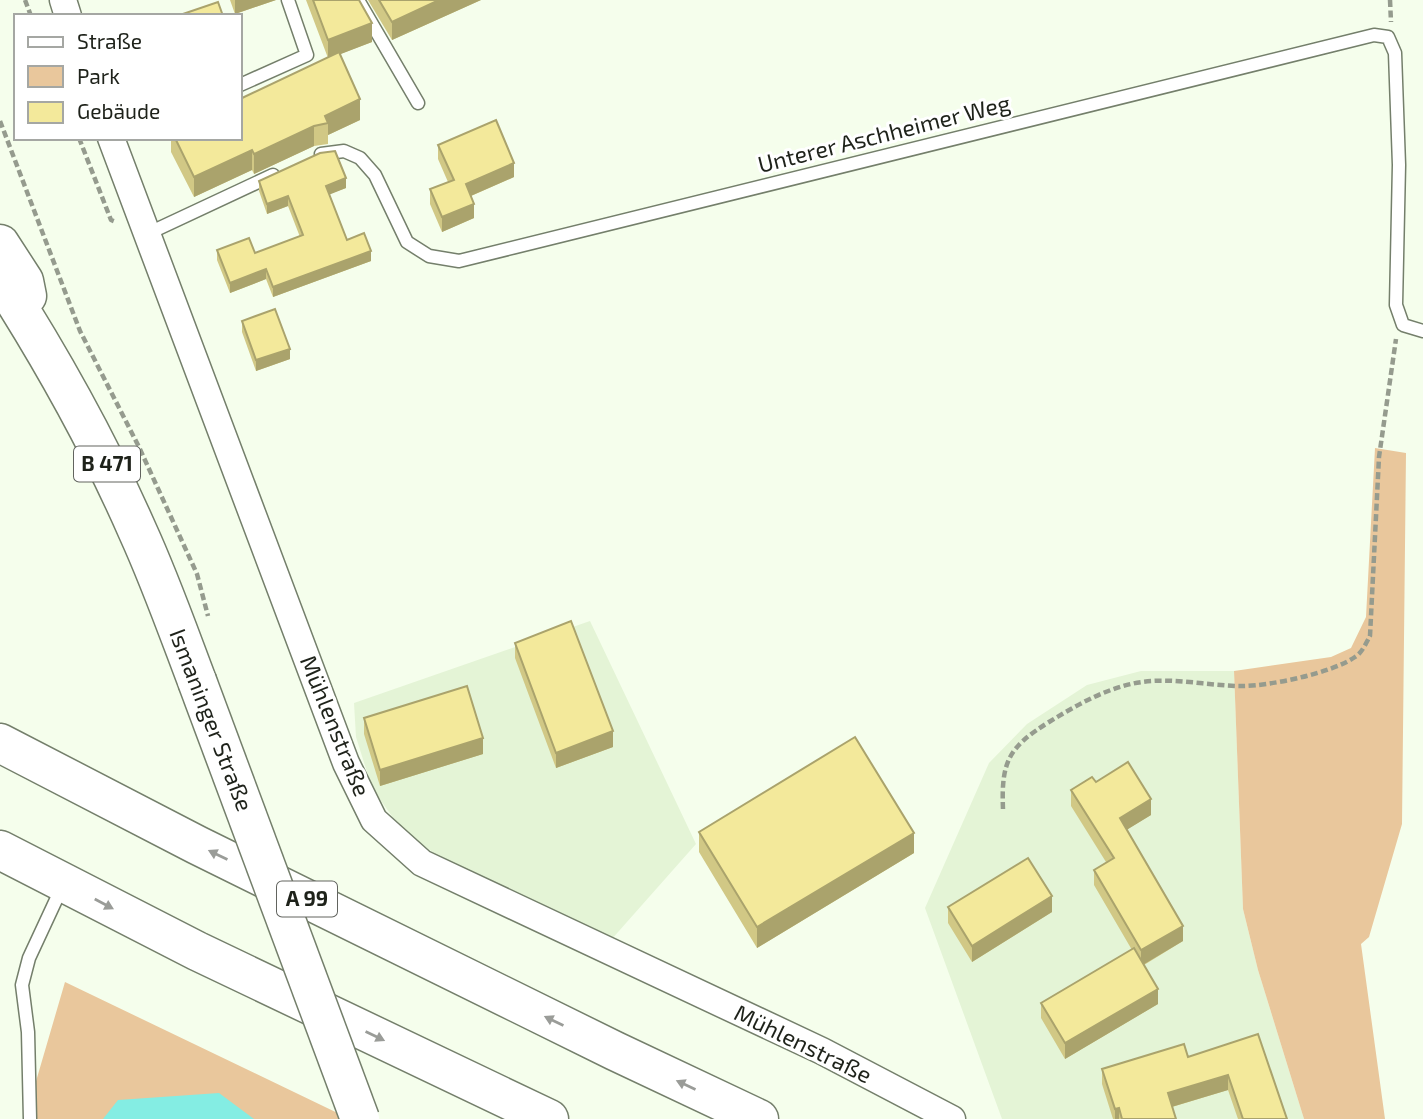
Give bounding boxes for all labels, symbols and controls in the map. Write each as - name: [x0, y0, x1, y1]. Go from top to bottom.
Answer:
- legend: [14, 14, 242, 140]
- text: Straße: [77, 28, 142, 53]
- text: Park: [77, 63, 120, 88]
- street label: Unterer Aschheimer Weg: [755, 88, 1013, 178]
- text: Gebäude: [77, 98, 160, 123]
- road number: B 471: [74, 447, 140, 482]
- street label: Ismaninger Straße: [164, 624, 260, 815]
- street label: Mühlenstraße: [295, 651, 377, 800]
- one-way arrow: [208, 849, 228, 861]
- road number: A 99: [277, 881, 337, 916]
- one-way arrow: [94, 899, 114, 910]
- street label: Mühlenstraße: [730, 998, 877, 1088]
- one-way arrow: [544, 1015, 564, 1027]
- one-way arrow: [365, 1030, 385, 1041]
- one-way arrow: [676, 1079, 697, 1090]

